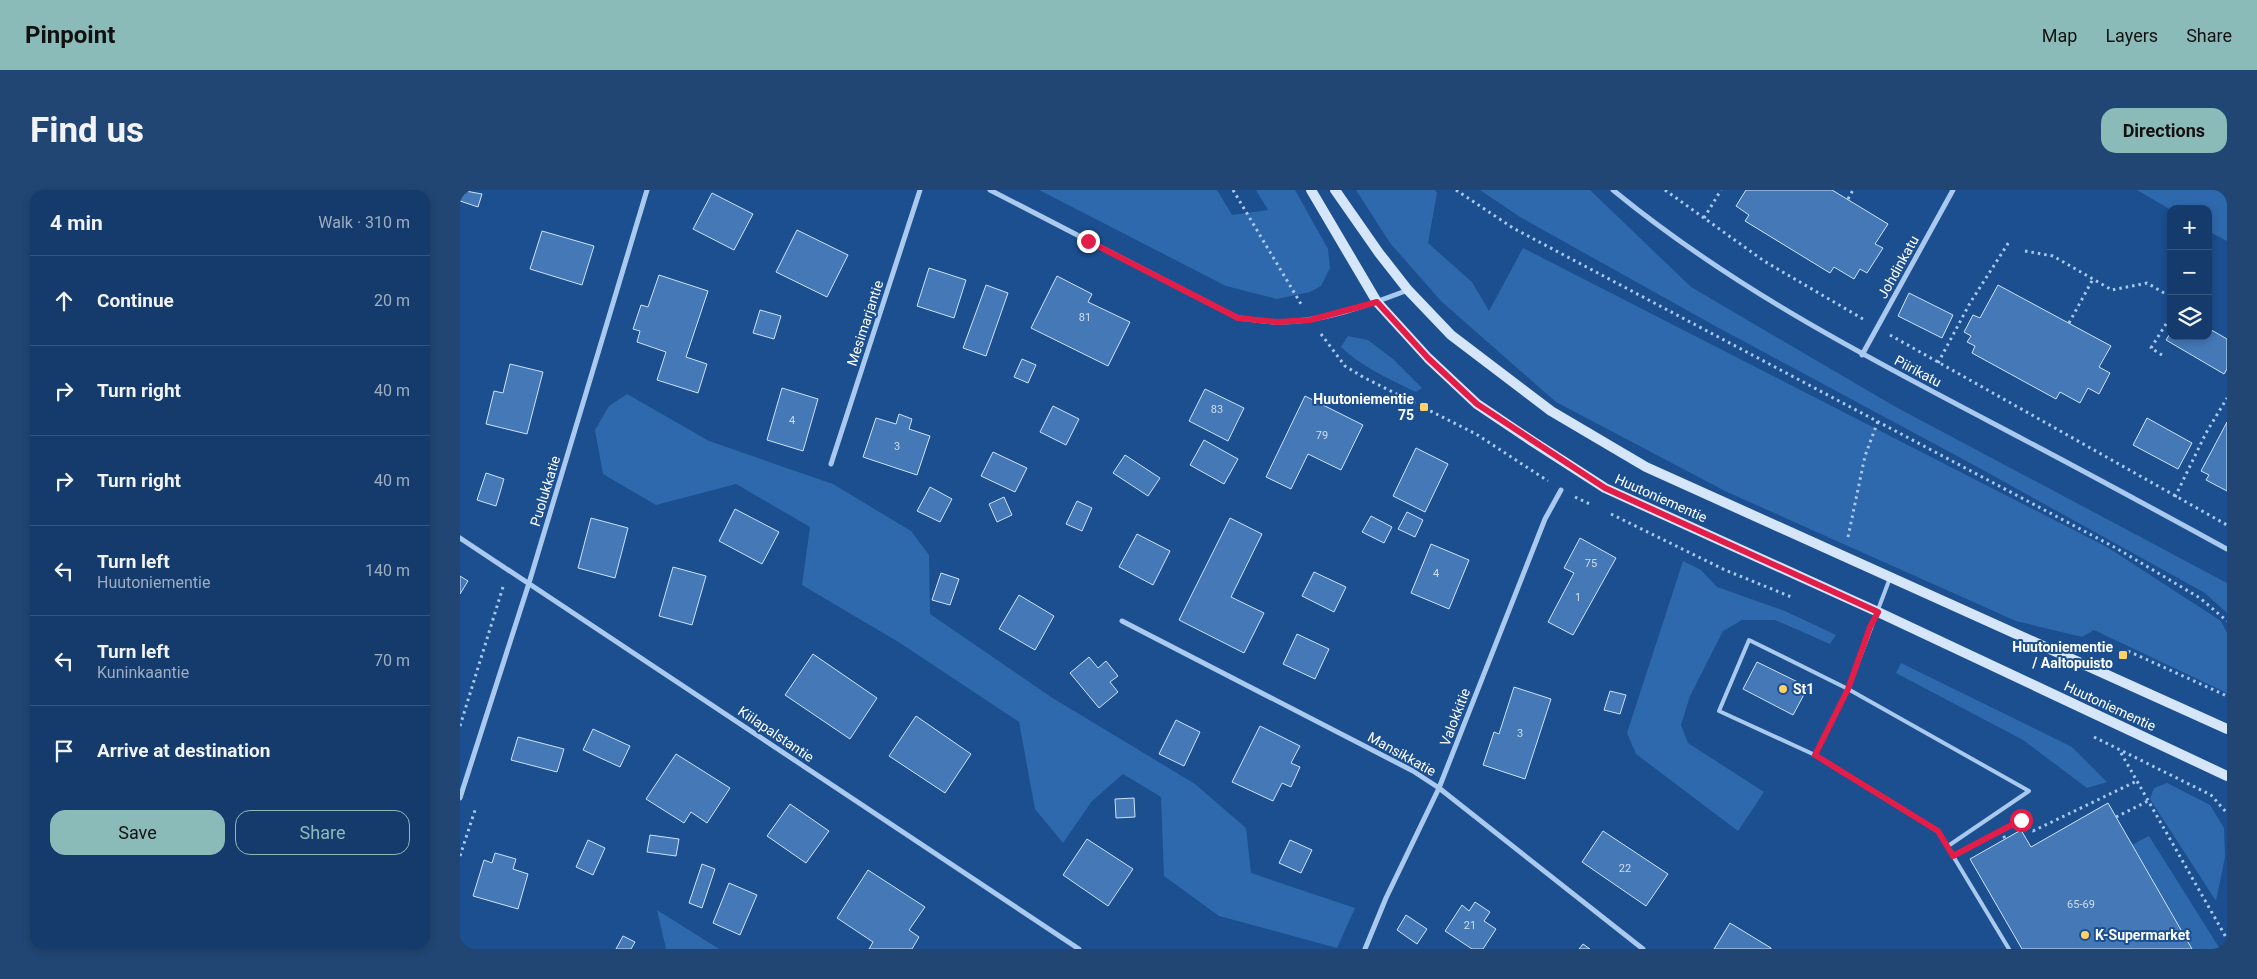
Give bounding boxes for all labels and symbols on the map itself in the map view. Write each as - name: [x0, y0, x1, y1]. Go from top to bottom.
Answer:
- route end: [1077, 230, 1100, 253]
- street label: Johdinkatu: [1874, 233, 1922, 301]
- street label: Mesimarjantie: [844, 278, 886, 368]
- house number: 81: [1079, 311, 1091, 324]
- street label: Piirikatu: [1892, 352, 1944, 390]
- place label: Huutoniementie 75: [1313, 391, 1414, 423]
- marker: Huutoniementie 75: [1418, 401, 1430, 413]
- house number: 83: [1211, 403, 1223, 416]
- house number: 4: [789, 414, 795, 427]
- house number: 79: [1316, 429, 1328, 442]
- house number: 3: [894, 440, 900, 453]
- street label: Puolukkatie: [527, 454, 563, 528]
- street label: Huutoniementie: [1612, 471, 1710, 525]
- house number: 75: [1585, 557, 1597, 570]
- house number: 4: [1433, 567, 1439, 580]
- house number: 1: [1575, 591, 1581, 604]
- place label: Huutoniementie / Aaltopuisto: [2012, 639, 2113, 671]
- marker: Huutoniementie / Aaltopuisto: [2117, 649, 2129, 661]
- street label: Huutoniementie: [2062, 678, 2158, 734]
- place label: St1: [1793, 681, 1814, 697]
- marker: St1: [1777, 683, 1789, 695]
- street label: Valokkitie: [1437, 686, 1473, 748]
- street label: Kiilapalstantie: [735, 703, 817, 765]
- house number: 3: [1517, 727, 1523, 740]
- street label: Mansikkatie: [1365, 729, 1439, 779]
- route start: [2010, 809, 2033, 832]
- house number: 22: [1619, 862, 1631, 875]
- house number: 65-69: [2067, 898, 2095, 911]
- house number: 21: [1464, 919, 1476, 932]
- place label: K-Supermarket: [2095, 927, 2190, 943]
- marker: K-Supermarket: [2079, 929, 2091, 941]

